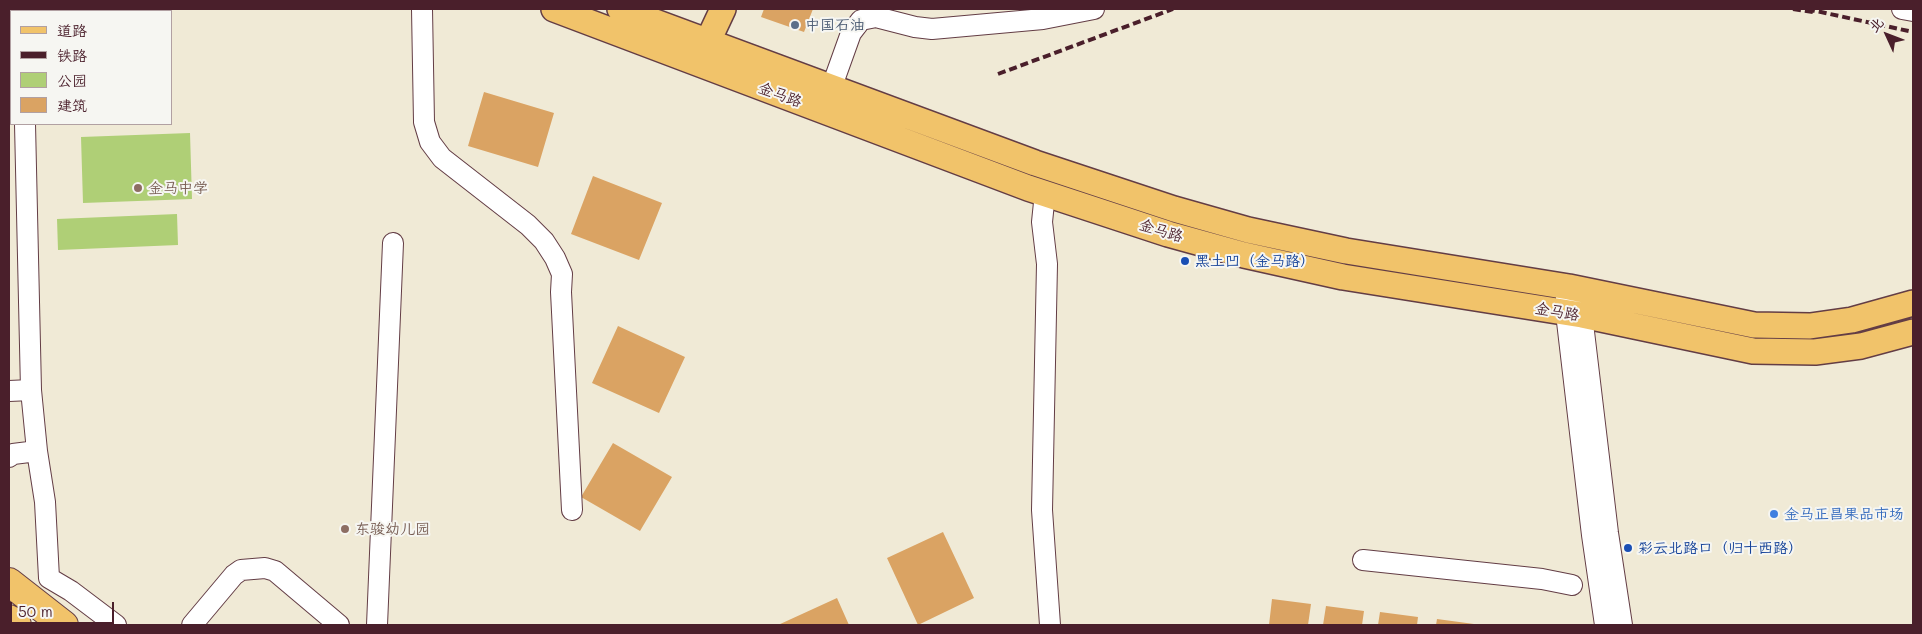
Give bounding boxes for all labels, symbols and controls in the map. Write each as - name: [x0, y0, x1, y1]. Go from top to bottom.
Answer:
- legend: [10, 10, 172, 125]
- north arrow: [1862, 10, 1912, 60]
- text: 北: [1864, 13, 1887, 36]
- place label: 中国石油: [805, 16, 865, 34]
- marker: 中国石油: [789, 19, 801, 31]
- text: 道路: [57, 20, 87, 40]
- text: 铁路: [57, 45, 87, 65]
- text: 公园: [57, 70, 87, 90]
- street label: 金马路: [756, 79, 804, 111]
- text: 建筑: [57, 95, 87, 115]
- place label: 金马中学: [148, 179, 208, 197]
- marker: 金马中学: [132, 182, 144, 194]
- street label: 金马路: [1137, 216, 1185, 246]
- place label: 黑土凹（金马路）: [1195, 252, 1315, 270]
- marker: 黑土凹（金马路）: [1179, 255, 1191, 267]
- street label: 金马路: [1533, 299, 1581, 325]
- place label: 金马正昌果品市场: [1784, 505, 1904, 523]
- marker: 金马正昌果品市场: [1768, 508, 1780, 520]
- place label: 东骏幼儿园: [355, 520, 430, 538]
- marker: 东骏幼儿园: [339, 523, 351, 535]
- place label: 彩云北路口（归十西路）: [1638, 539, 1803, 557]
- marker: 彩云北路口（归十西路）: [1622, 542, 1634, 554]
- scale bar: [12, 592, 116, 624]
- text: 50 m: [18, 601, 53, 621]

